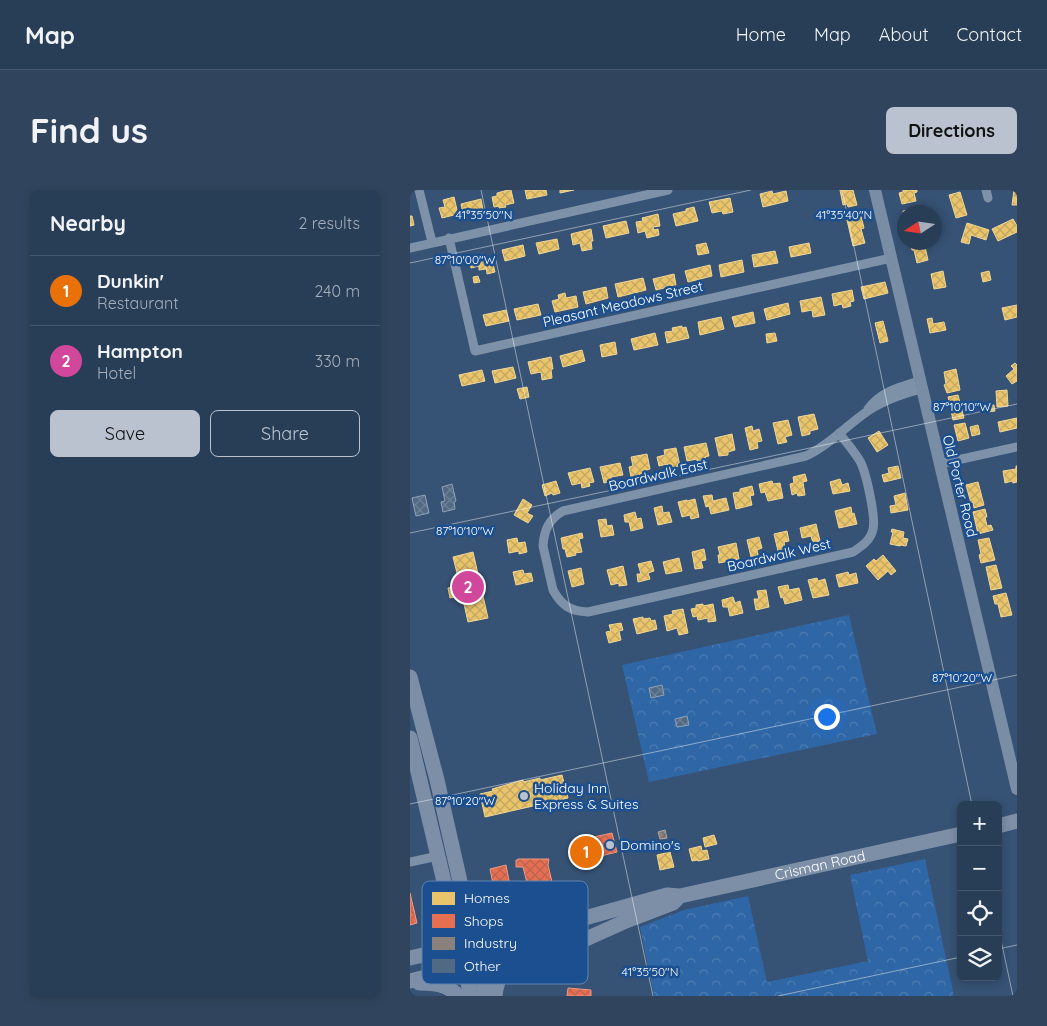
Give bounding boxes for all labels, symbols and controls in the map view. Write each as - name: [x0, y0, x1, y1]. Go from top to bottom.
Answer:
- text: Map: [25, 20, 75, 50]
- text: Home: [736, 23, 786, 46]
- text: Map: [814, 23, 851, 46]
- text: About: [879, 23, 929, 46]
- text: Contact: [957, 23, 1022, 46]
- button: Directions: [886, 107, 1017, 154]
- text: Find us: [30, 108, 148, 152]
- north arrow: [897, 205, 942, 250]
- text: 41°35'50"N: [456, 207, 512, 222]
- text: 41°35'40"N: [816, 207, 872, 222]
- text: Nearby: [50, 210, 126, 236]
- text: 2 results: [298, 213, 360, 233]
- text: 87°10'00"W: [435, 252, 496, 267]
- text: Dunkin': [97, 269, 164, 293]
- street label: Pleasant Meadows Street: [541, 277, 705, 331]
- text: 1: [63, 281, 69, 301]
- text: 240 m: [314, 281, 360, 301]
- text: Restaurant: [97, 293, 179, 313]
- text: Hampton: [97, 339, 183, 363]
- text: 2: [61, 351, 71, 371]
- text: 330 m: [315, 351, 360, 371]
- text: Hotel: [97, 363, 136, 383]
- text: 87°10'10"W: [933, 399, 991, 414]
- button: Save: [50, 410, 200, 457]
- button: Share: [210, 410, 360, 457]
- street label: Old Porter Road: [939, 433, 981, 539]
- street label: Boardwalk East: [607, 455, 709, 495]
- text: 87°10'10"W: [436, 523, 494, 538]
- street label: Boardwalk West: [725, 534, 833, 576]
- pin: 2: [452, 568, 484, 606]
- text: 87°10'20"W: [932, 670, 992, 685]
- your location: [814, 704, 840, 730]
- place label: Holiday Inn Express & Suites: [534, 779, 638, 813]
- marker: Holiday Inn Express & Suites: [518, 790, 530, 802]
- text: 87°10'20"W: [435, 793, 495, 808]
- map controls: [957, 801, 1002, 981]
- button: +: [957, 801, 1002, 846]
- pin: 1: [570, 833, 602, 871]
- place label: Domino's: [620, 836, 680, 854]
- marker: Domino's: [604, 839, 616, 851]
- street label: Crisman Road: [773, 846, 867, 884]
- button: −: [957, 846, 1002, 891]
- legend: [422, 881, 588, 984]
- text: Homes: [464, 889, 510, 907]
- button: locate: [957, 891, 1002, 936]
- text: Shops: [464, 912, 503, 930]
- text: Industry: [464, 934, 517, 952]
- button: layers: [957, 936, 1002, 981]
- text: Other: [464, 957, 501, 975]
- text: 41°35'50"N: [622, 964, 678, 979]

